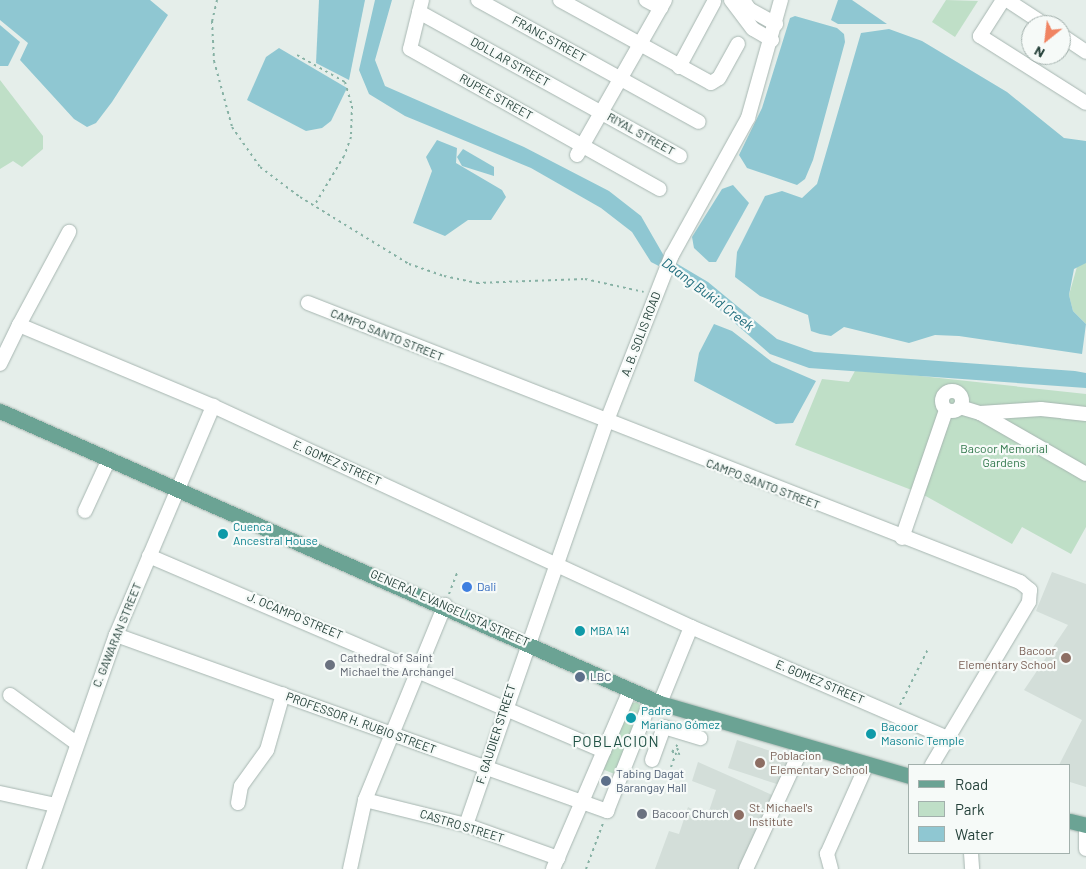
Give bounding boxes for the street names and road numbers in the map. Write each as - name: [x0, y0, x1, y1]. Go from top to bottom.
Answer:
- street label: FRANC STREET: [510, 13, 588, 65]
- street label: DOLLAR STREET: [468, 34, 552, 90]
- street label: RUPEE STREET: [457, 71, 535, 123]
- street label: RIYAL STREET: [605, 110, 677, 158]
- street label: A. B. SOLIS ROAD: [618, 290, 664, 378]
- street label: CAMPO SANTO STREET: [328, 306, 446, 364]
- street label: E. GOMEZ STREET: [291, 437, 383, 489]
- street label: CAMPO SANTO STREET: [704, 456, 822, 512]
- street label: GENERAL EVANGELISTA STREET: [368, 566, 532, 650]
- street label: C. GAWARAN STREET: [89, 581, 145, 689]
- street label: J. OCAMPO STREET: [245, 589, 345, 643]
- street label: E. GOMEZ STREET: [773, 657, 867, 707]
- street label: F. GAUDIER STREET: [473, 682, 519, 786]
- street label: PROFESSOR H. RUBIO STREET: [284, 689, 438, 757]
- street label: CASTRO STREET: [418, 806, 506, 846]

